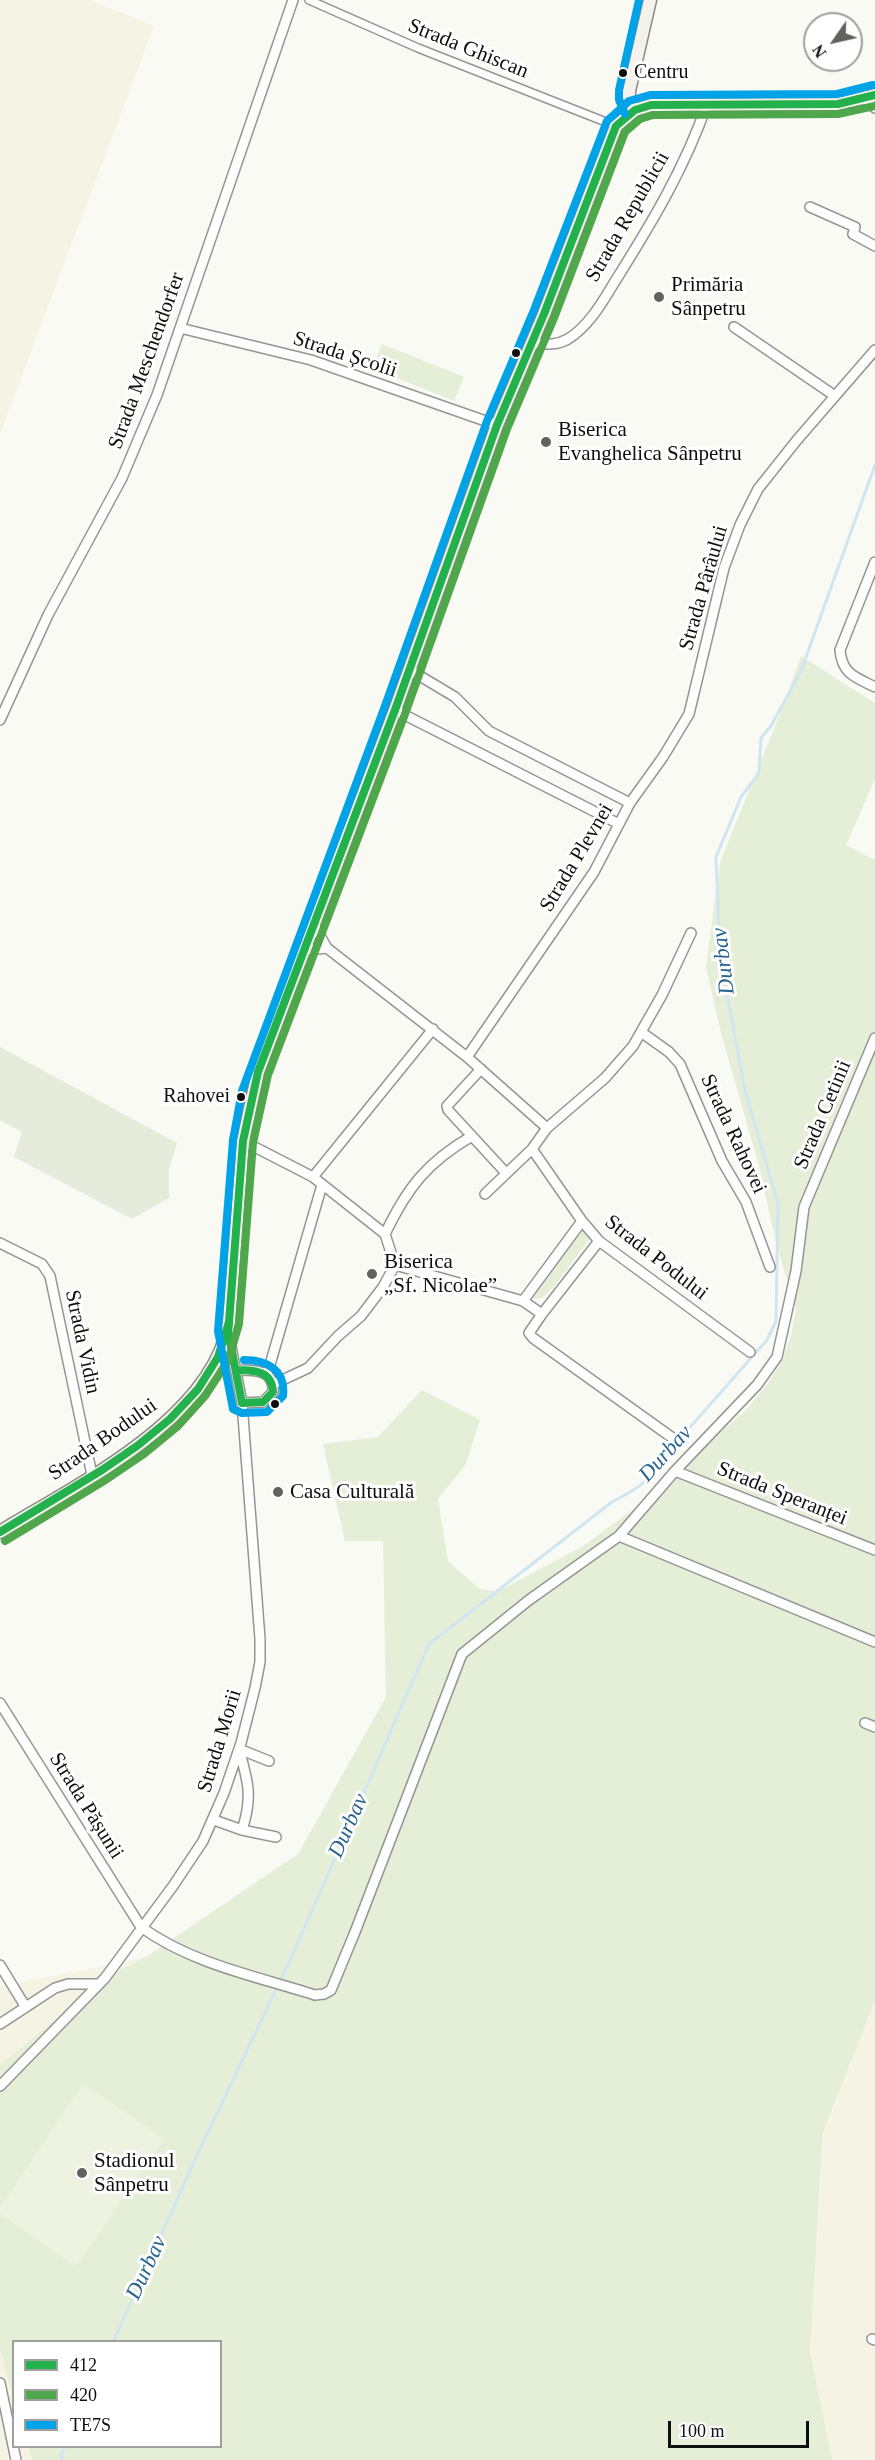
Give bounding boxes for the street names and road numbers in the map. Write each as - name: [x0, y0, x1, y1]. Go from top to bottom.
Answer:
- street label: Strada Ghiscan: [404, 13, 532, 85]
- street label: Strada Republicii: [580, 147, 676, 287]
- street label: Strada Meschendorfer: [103, 269, 191, 453]
- street label: Strada Școlii: [290, 326, 400, 384]
- street label: Strada Pârâului: [674, 523, 734, 653]
- street label: Strada Plevnei: [535, 799, 619, 917]
- street label: Strada Cetinii: [789, 1057, 857, 1173]
- street label: Strada Rahovei: [694, 1070, 772, 1198]
- street label: Strada Podului: [599, 1210, 713, 1306]
- street label: Strada Vidin: [59, 1288, 105, 1396]
- street label: Strada Bodului: [44, 1393, 162, 1487]
- street label: Strada Speranței: [713, 1456, 851, 1532]
- street label: Strada Morii: [192, 1686, 248, 1796]
- street label: Strada Pășunii: [43, 1748, 129, 1864]

